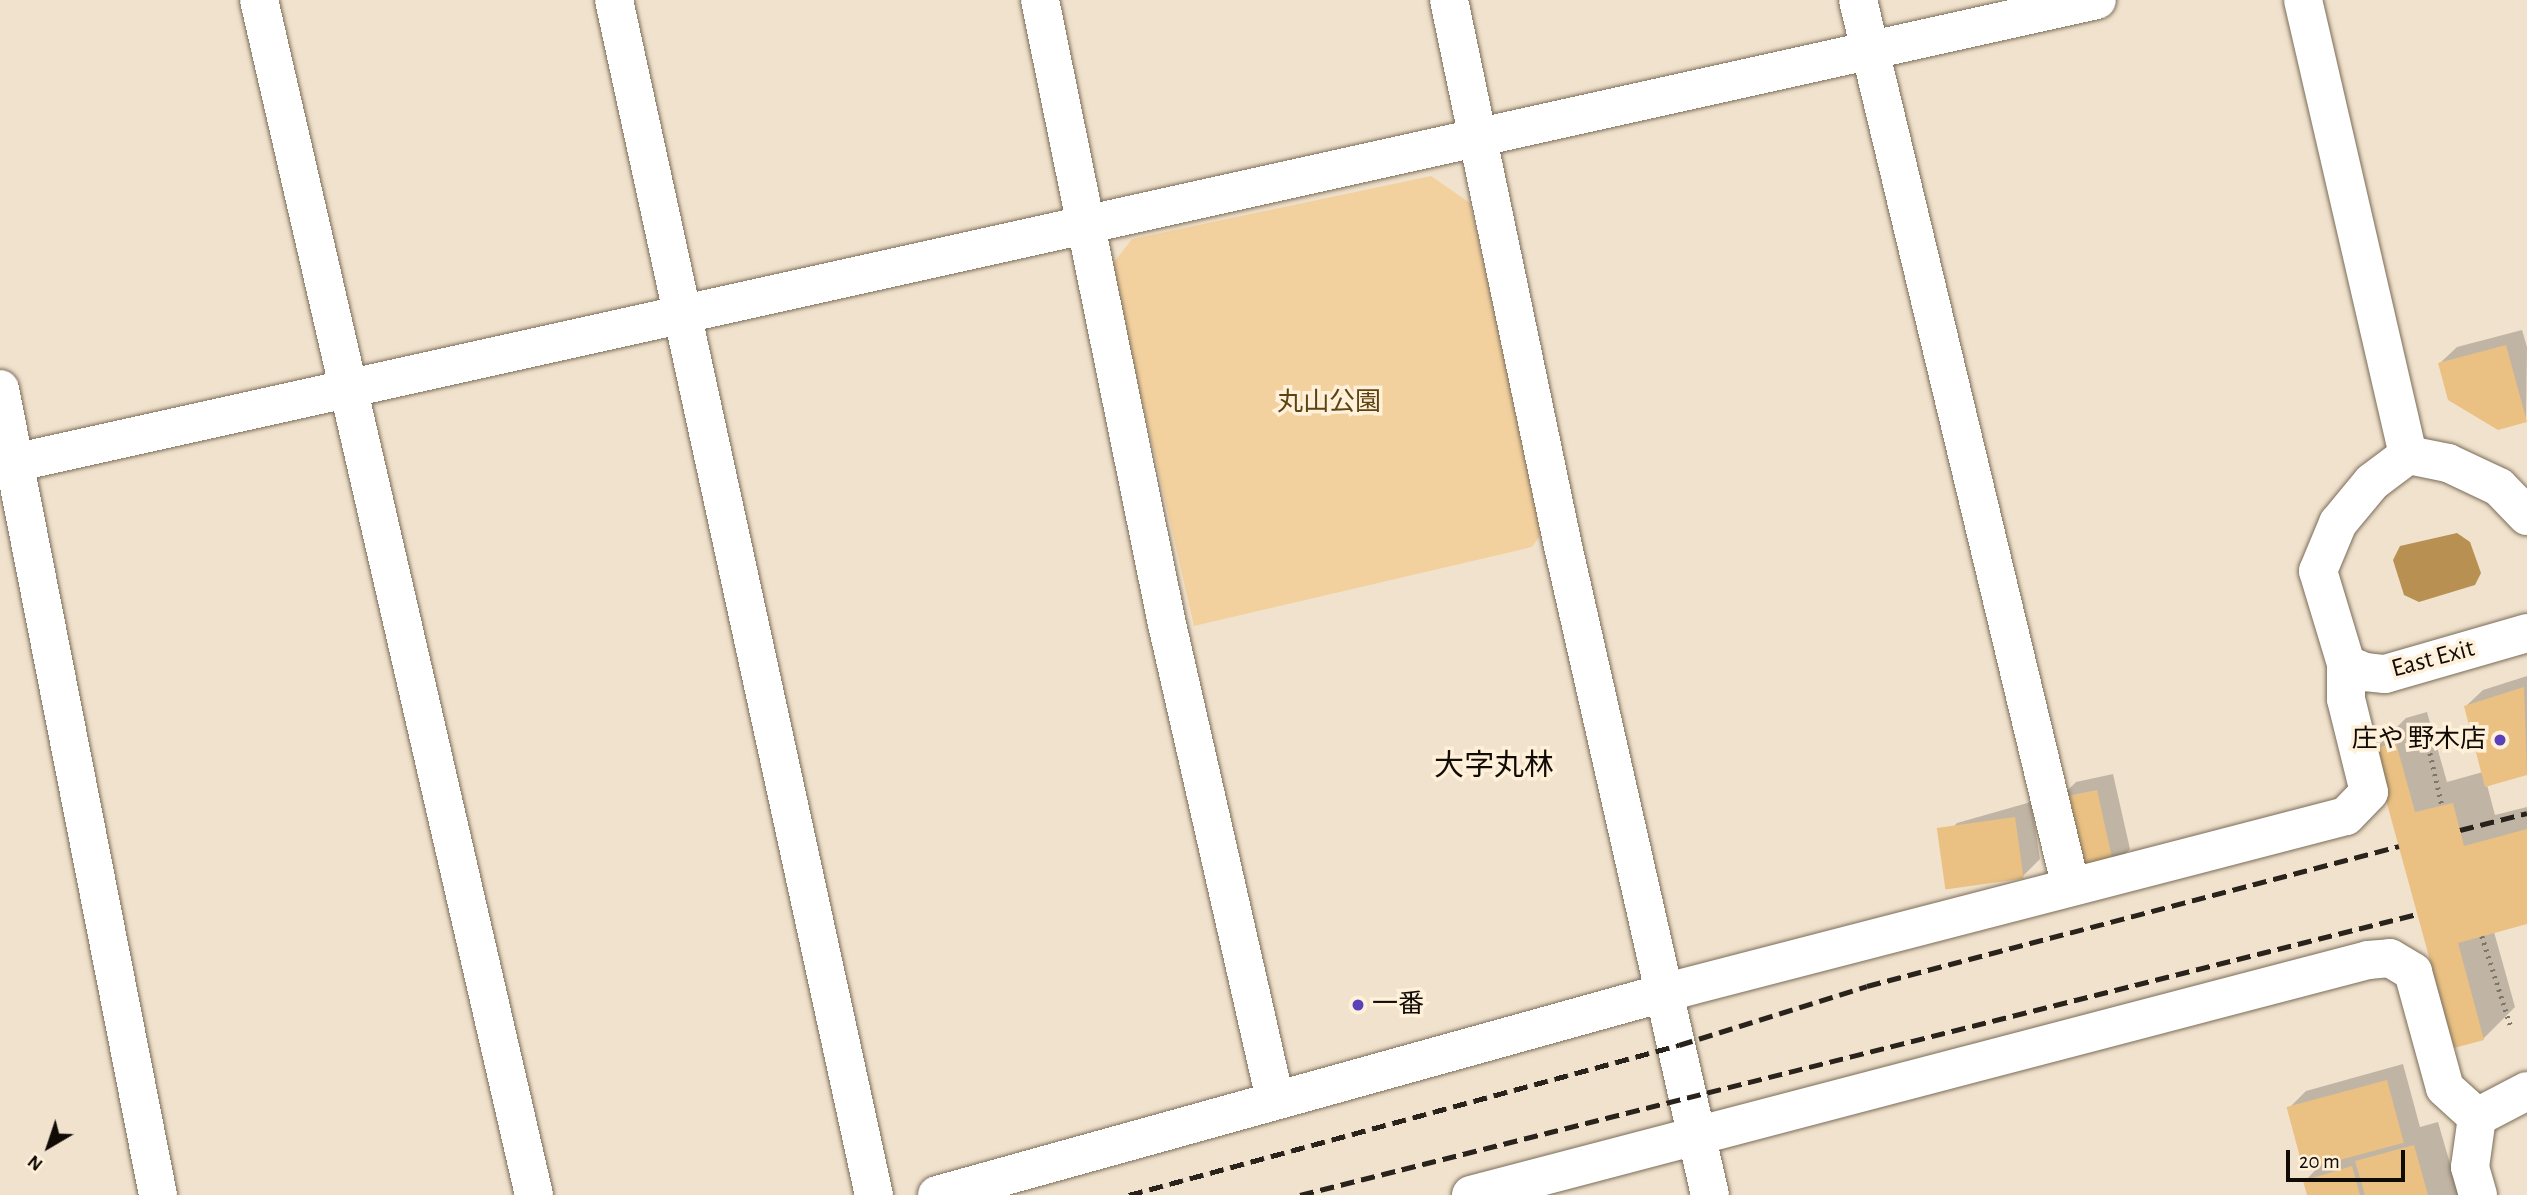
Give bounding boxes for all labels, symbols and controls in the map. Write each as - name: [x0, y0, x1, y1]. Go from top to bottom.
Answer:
- park label: 丸山公園: [1277, 387, 1381, 419]
- street label: East Exit: [2388, 633, 2478, 685]
- place label: 庄や 野木店: [2352, 724, 2486, 756]
- marker: 庄や 野木店: [2492, 732, 2508, 748]
- district label: 大字丸林: [1434, 748, 1554, 784]
- place label: 一番: [1372, 989, 1424, 1021]
- marker: 一番: [1350, 997, 1366, 1013]
- north arrow: [14, 1111, 84, 1181]
- scale bar: [2289, 1136, 2408, 1180]
- text: N: [24, 1151, 47, 1174]
- text: 20 m: [2299, 1151, 2340, 1172]

